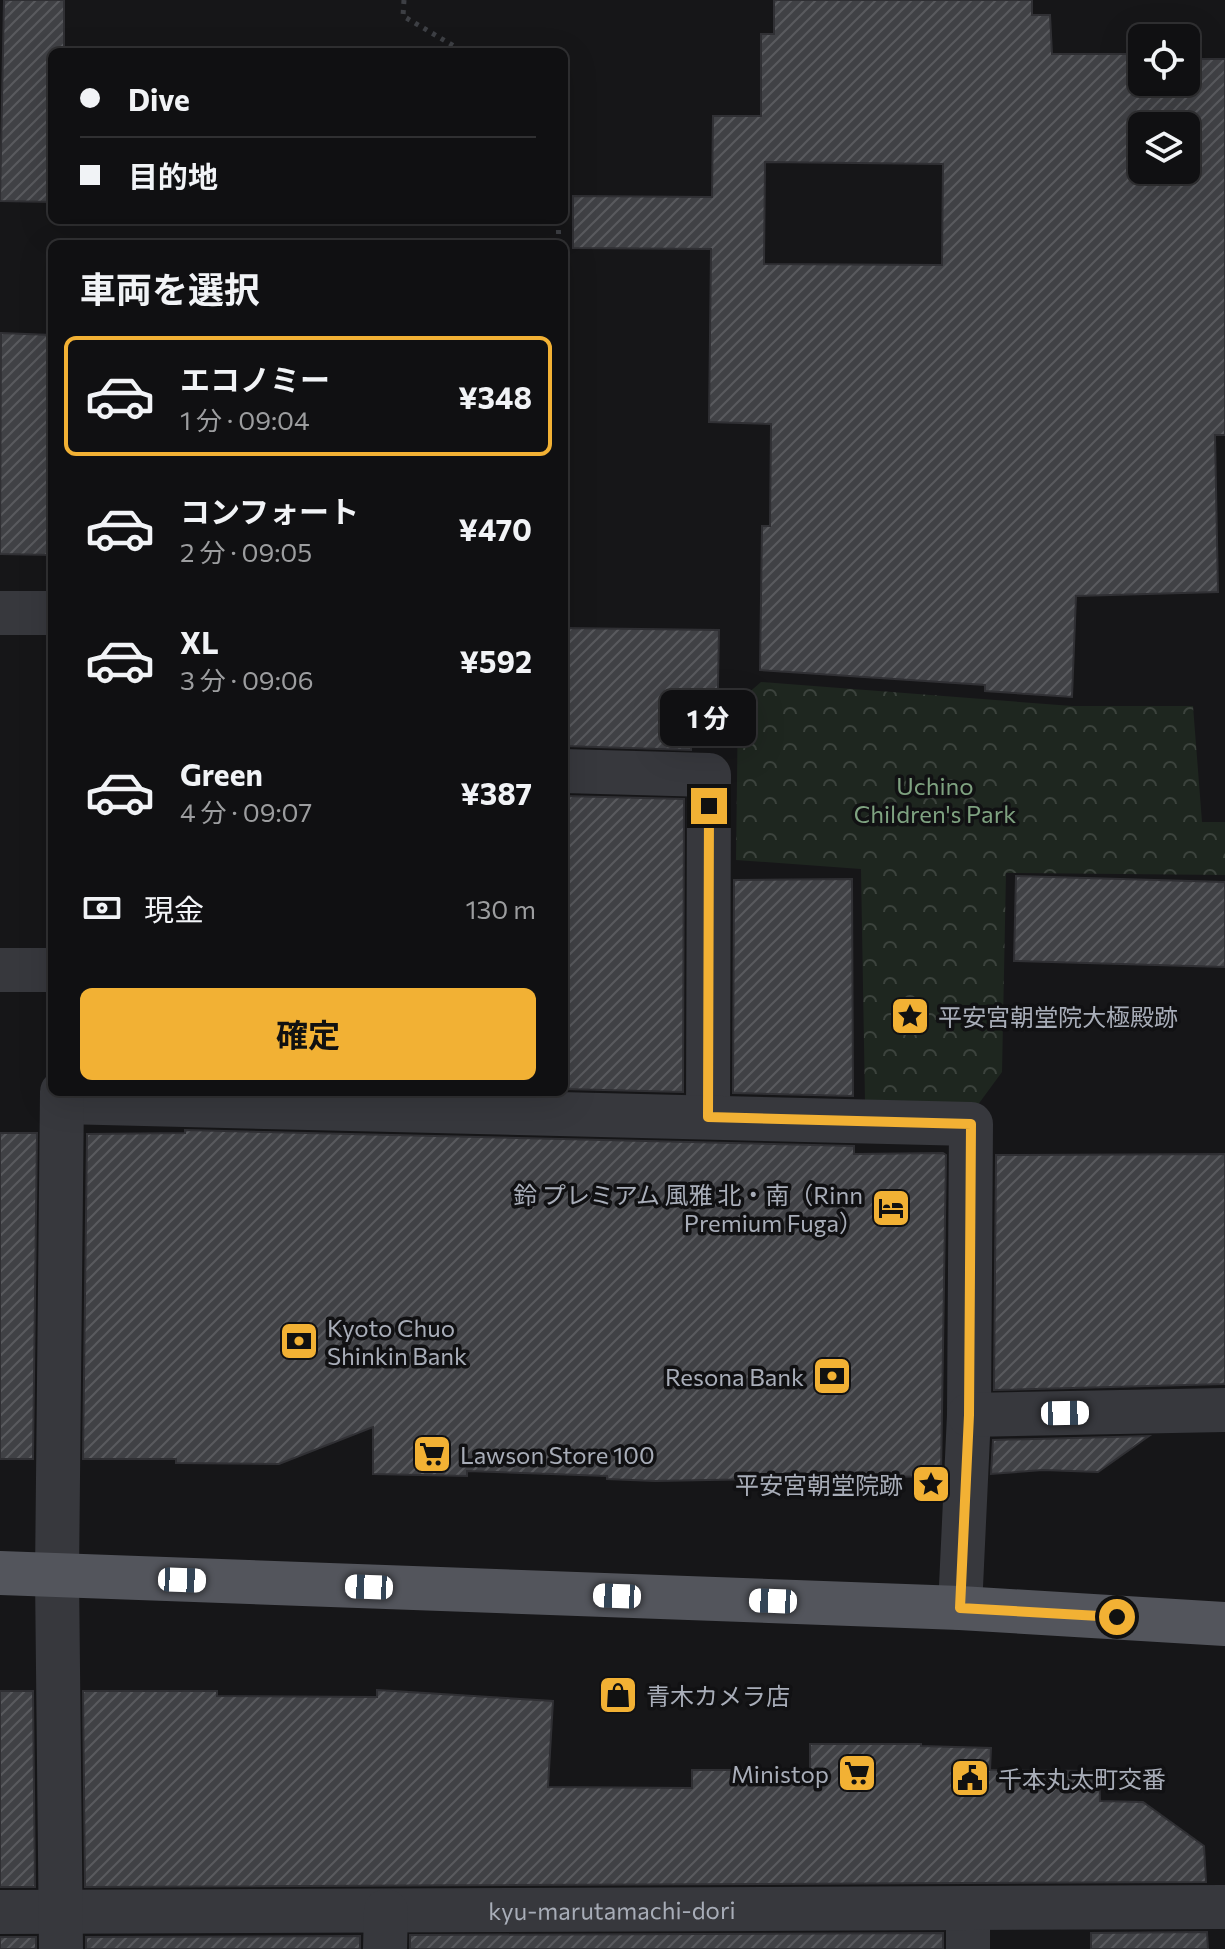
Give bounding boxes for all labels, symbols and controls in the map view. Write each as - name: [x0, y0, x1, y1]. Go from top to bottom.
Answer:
- map controls: [1128, 24, 1200, 184]
- button: locate: [1128, 24, 1200, 96]
- text: Dive: [128, 80, 190, 117]
- button: layers: [1128, 112, 1200, 184]
- text: 目的地: [128, 157, 218, 194]
- text: 車両を選択: [80, 266, 260, 310]
- icon: car: [84, 360, 156, 432]
- text: エコノミー: [180, 360, 330, 397]
- text: ¥348: [458, 378, 532, 415]
- text: 1 分 · 09:04: [180, 404, 310, 435]
- icon: car: [84, 492, 156, 564]
- text: コンフォート: [180, 492, 359, 529]
- text: ¥470: [458, 510, 532, 547]
- text: 2 分 · 09:05: [180, 536, 312, 567]
- text: XL: [180, 623, 219, 660]
- icon: car: [84, 624, 156, 696]
- text: ¥592: [460, 642, 532, 679]
- text: 3 分 · 09:06: [180, 664, 314, 695]
- callout: 1 分: [661, 690, 757, 746]
- text: 1 分: [687, 702, 729, 733]
- text: Green: [180, 755, 263, 792]
- icon: car: [84, 756, 156, 828]
- park label: Uchino Children's Park: [854, 771, 1016, 828]
- text: ¥387: [460, 774, 532, 811]
- route end: [691, 788, 727, 824]
- text: 4 分 · 09:07: [180, 796, 312, 827]
- icon: cash: [80, 886, 124, 930]
- text: 現金: [144, 890, 204, 927]
- text: 130 m: [465, 893, 536, 924]
- button: 確定: [80, 988, 536, 1080]
- place icon: 平安宮朝堂院大極殿跡: [889, 995, 931, 1037]
- place label: 平安宮朝堂院大極殿跡: [938, 1002, 1178, 1031]
- place label: 鈴 プレミアム 風雅 北・南（Rinn Premium Fuga）: [513, 1180, 863, 1237]
- hotel icon: 鈴 プレミアム 風雅 北・南（Rinn Premium Fuga）: [870, 1187, 912, 1229]
- place label: Kyoto Chuo Shinkin Bank: [327, 1313, 467, 1370]
- bank icon: Kyoto Chuo Shinkin Bank: [278, 1320, 320, 1362]
- bank icon: Resona Bank: [811, 1355, 853, 1397]
- place label: Resona Bank: [665, 1362, 804, 1391]
- car: [1041, 1401, 1089, 1425]
- supermarket icon: Lawson Store 100: [411, 1433, 453, 1475]
- place label: Lawson Store 100: [460, 1440, 655, 1469]
- place icon: 平安宮朝堂院跡: [910, 1463, 952, 1505]
- place label: 平安宮朝堂院跡: [735, 1470, 903, 1499]
- car: [158, 1567, 206, 1593]
- car: [345, 1574, 393, 1600]
- car: [593, 1583, 641, 1609]
- car: [749, 1588, 797, 1614]
- route start: [1099, 1599, 1135, 1635]
- shop icon: 青木カメラ店: [597, 1674, 639, 1716]
- place label: 青木カメラ店: [646, 1681, 790, 1710]
- supermarket icon: Ministop: [836, 1752, 878, 1794]
- public building icon: 千本丸太町交番: [949, 1757, 991, 1799]
- place label: Ministop: [731, 1759, 829, 1788]
- place label: 千本丸太町交番: [998, 1764, 1166, 1793]
- street label: kyu-marutamachi-dori: [488, 1894, 736, 1925]

